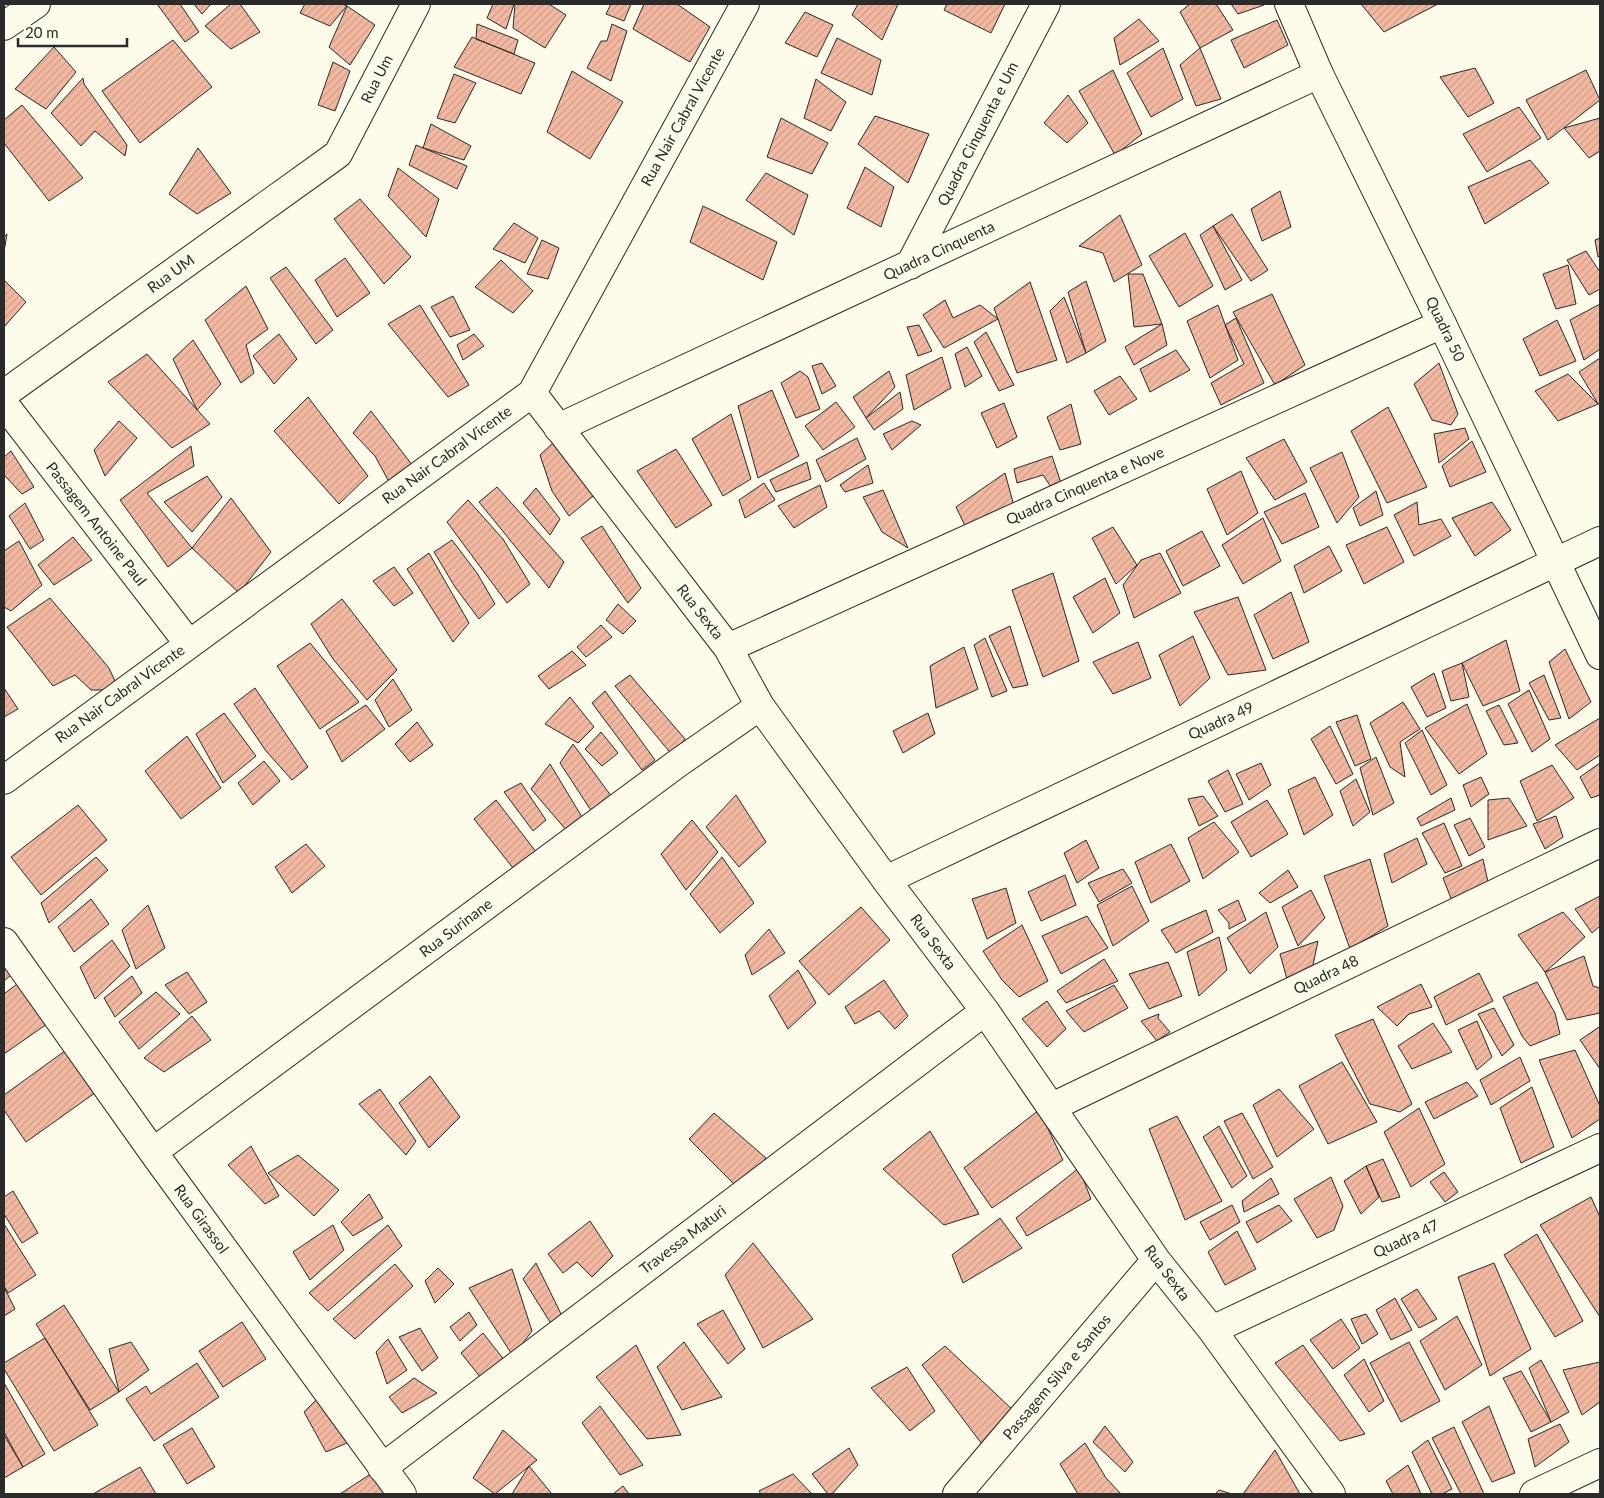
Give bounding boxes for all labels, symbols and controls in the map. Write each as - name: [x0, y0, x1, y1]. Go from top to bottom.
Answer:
- scale bar: [18, 15, 126, 47]
- text: 20 m: [25, 23, 59, 41]
- street label: Rua Nair Cabral Vicente: [636, 44, 728, 189]
- street label: Rua Um: [356, 51, 396, 106]
- street label: Quadra Cinquenta e Um: [933, 59, 1021, 209]
- street label: Quadra Cinquenta: [880, 216, 997, 284]
- street label: Rua UM: [143, 250, 197, 296]
- street label: Quadra 50: [1422, 293, 1469, 364]
- street label: Rua Nair Cabral Vicente: [378, 401, 515, 507]
- street label: Quadra Cinquenta e Nove: [1003, 442, 1166, 528]
- street label: Passagem Antoine Paul: [43, 458, 151, 589]
- street label: Rua Sexta: [674, 580, 728, 643]
- street label: Rua Nair Cabral Vicente: [51, 640, 188, 746]
- street label: Quadra 49: [1185, 697, 1256, 743]
- street label: Rua Surinane: [416, 894, 495, 960]
- street label: Rua Sexta: [907, 910, 961, 973]
- street label: Quadra 48: [1290, 951, 1361, 998]
- street label: Rua Girassol: [171, 1180, 233, 1256]
- street label: Travessa Maturi: [636, 1201, 729, 1278]
- street label: Quadra 47: [1370, 1215, 1441, 1261]
- street label: Rua Sexta: [1141, 1241, 1195, 1304]
- street label: Passagem Silva e Santos: [998, 1310, 1114, 1443]

